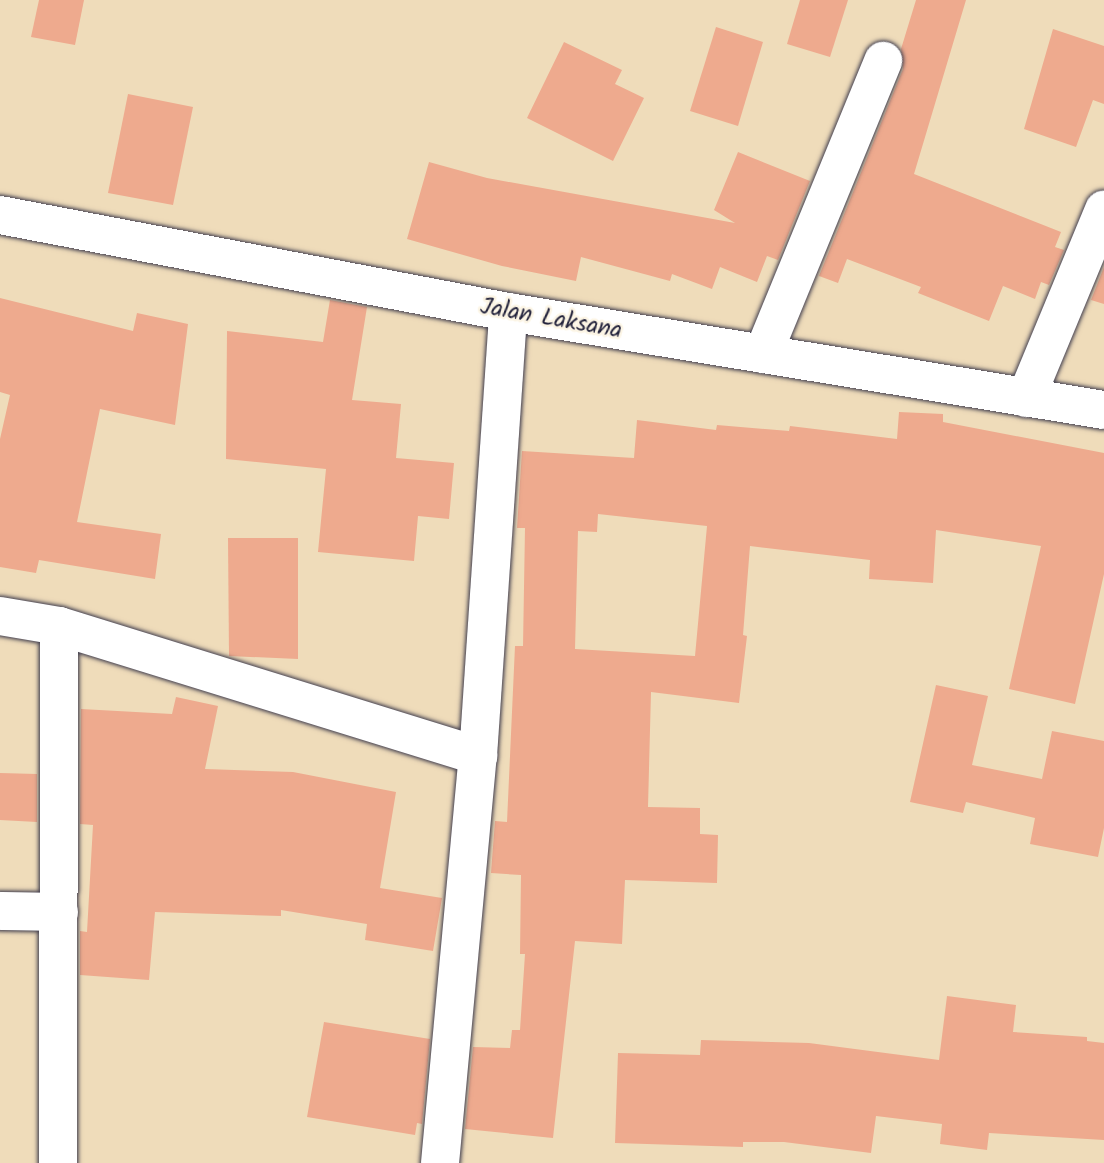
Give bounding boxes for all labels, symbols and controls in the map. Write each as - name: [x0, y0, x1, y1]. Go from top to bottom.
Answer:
- street label: Jalan Laksana: [478, 292, 624, 346]

